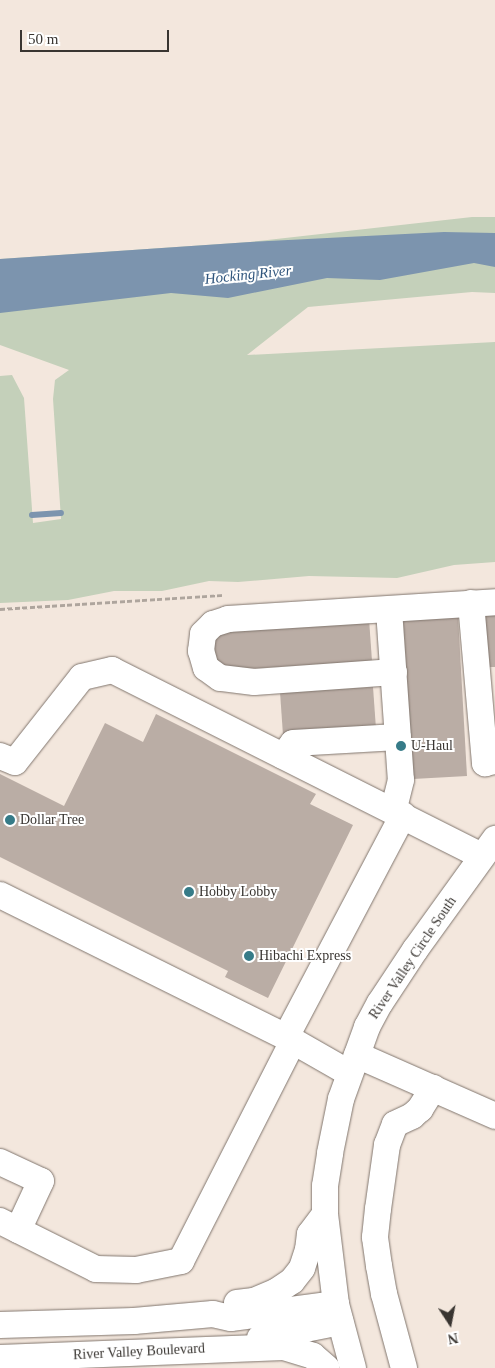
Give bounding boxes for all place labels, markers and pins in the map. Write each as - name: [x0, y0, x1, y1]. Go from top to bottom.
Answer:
- place label: U-Haul: [411, 738, 453, 754]
- marker: U-Haul: [395, 740, 407, 752]
- place label: Dollar Tree: [20, 812, 84, 828]
- marker: Dollar Tree: [4, 814, 16, 826]
- place label: Hobby Lobby: [199, 884, 277, 900]
- marker: Hobby Lobby: [183, 886, 195, 898]
- place label: Hibachi Express: [259, 948, 351, 964]
- marker: Hibachi Express: [243, 950, 255, 962]

